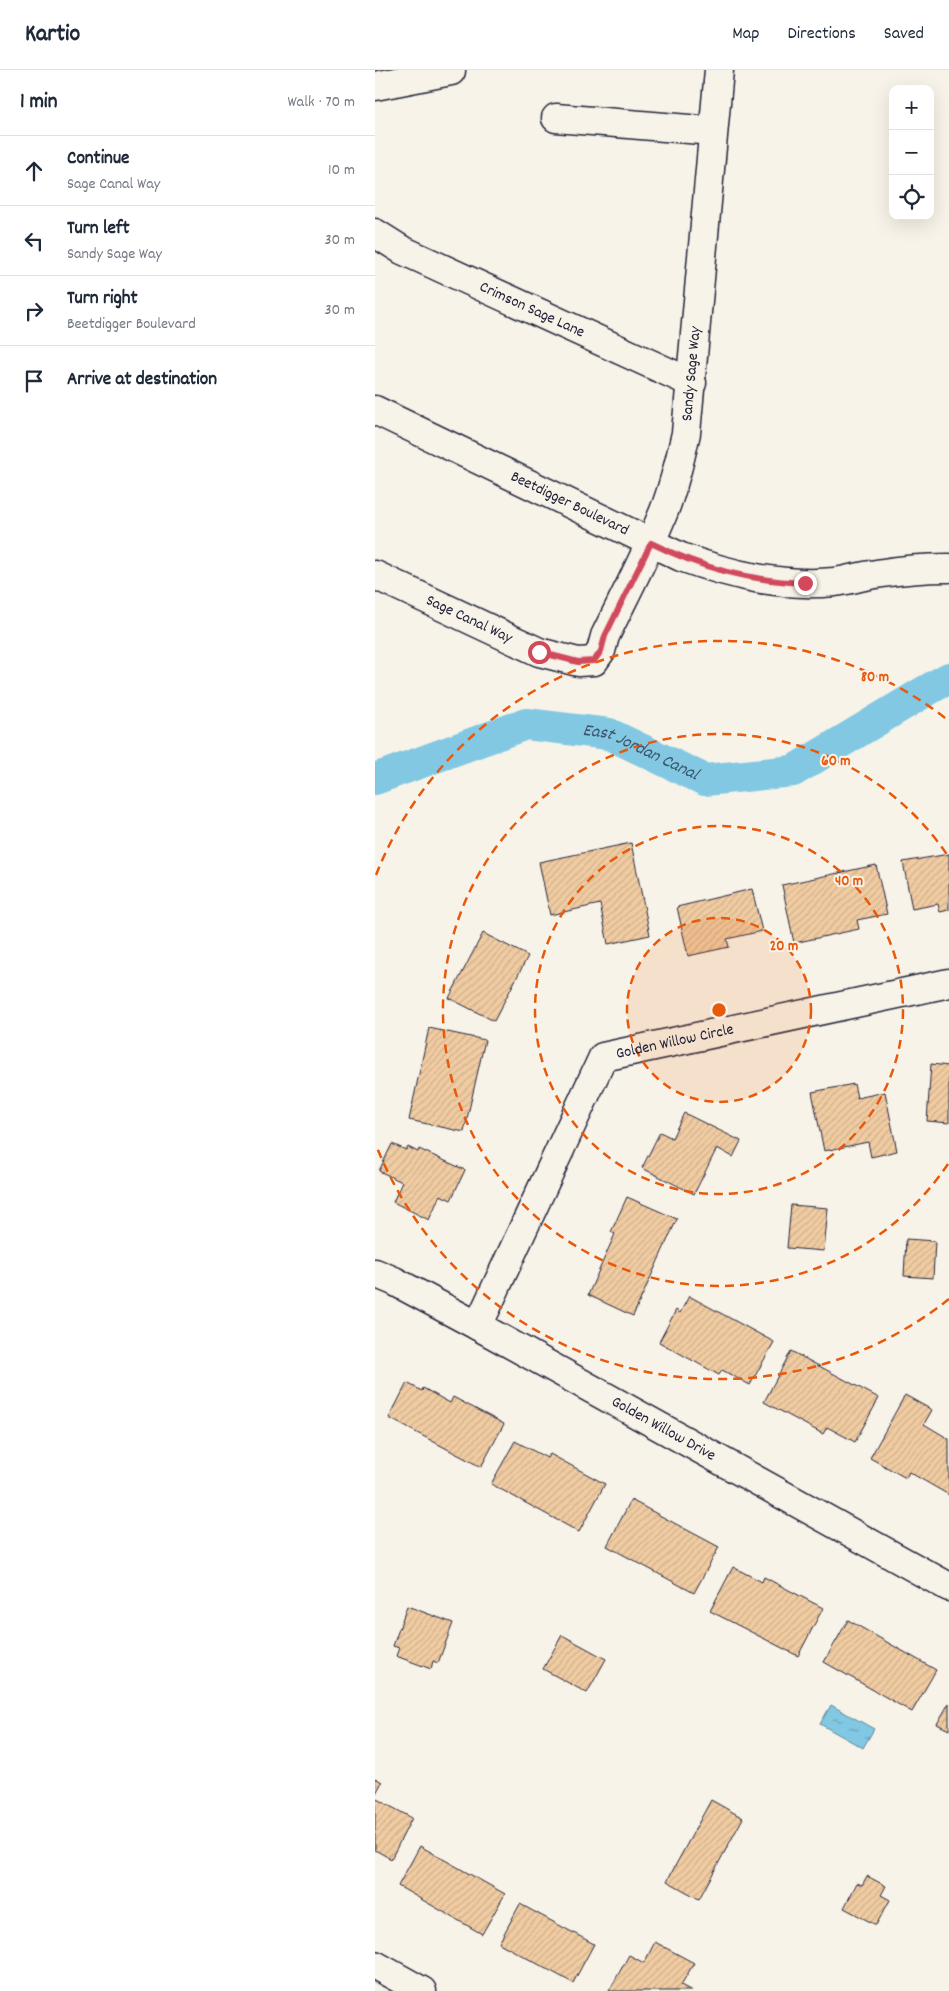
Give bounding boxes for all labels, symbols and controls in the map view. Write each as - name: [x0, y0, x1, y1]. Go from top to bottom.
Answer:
- text: Kartio: [25, 18, 80, 52]
- text: Map: [732, 22, 759, 47]
- text: Directions: [787, 22, 856, 47]
- text: Saved: [884, 22, 924, 47]
- map controls: [889, 85, 934, 220]
- button: +: [889, 85, 934, 130]
- text: 1 min: [20, 88, 57, 118]
- text: Walk · 70 m: [287, 91, 355, 114]
- button: −: [889, 130, 934, 175]
- text: Continue: [67, 146, 129, 173]
- icon: ahead: [20, 157, 48, 185]
- text: 10 m: [328, 159, 355, 182]
- text: Sage Canal Way: [67, 173, 160, 196]
- button: locate: [889, 175, 934, 220]
- text: Turn left: [67, 216, 130, 243]
- icon: left: [20, 227, 48, 255]
- text: 30 m: [325, 229, 355, 252]
- text: Sandy Sage Way: [67, 243, 162, 266]
- street label: Crimson Sage Lane: [476, 276, 588, 344]
- text: Turn right: [67, 286, 138, 313]
- icon: right: [20, 297, 48, 325]
- text: 30 m: [325, 299, 355, 322]
- text: Beetdigger Boulevard: [67, 313, 196, 336]
- street label: Sandy Sage Way: [676, 325, 707, 422]
- icon: arrive: [20, 367, 48, 395]
- text: Arrive at destination: [67, 367, 217, 394]
- street label: Beetdigger Boulevard: [507, 465, 633, 542]
- route end: [794, 572, 817, 595]
- street label: Sage Canal Way: [422, 589, 517, 650]
- route start: [528, 641, 551, 664]
- text: 80 m: [861, 667, 889, 689]
- water label: East Jordan Canal: [581, 718, 704, 788]
- text: 60 m: [821, 751, 851, 773]
- text: 40 m: [835, 871, 863, 893]
- text: 20 m: [770, 936, 798, 958]
- centre of rings: [710, 1001, 728, 1019]
- street label: Golden Willow Circle: [614, 1018, 736, 1065]
- street label: Golden Willow Drive: [607, 1391, 720, 1467]

